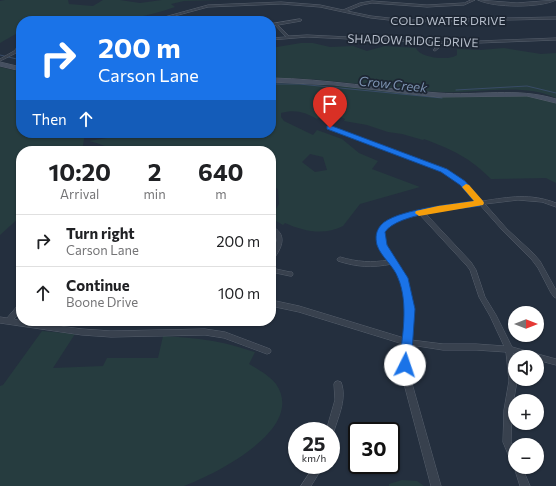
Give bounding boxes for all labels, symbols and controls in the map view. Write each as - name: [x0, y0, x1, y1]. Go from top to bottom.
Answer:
- street label: COLD WATER DRIVE: [390, 13, 506, 27]
- text: 200 m: [98, 30, 181, 64]
- street label: SHADOW RIDGE DRIVE: [347, 31, 479, 49]
- icon: right: [32, 32, 84, 84]
- text: Carson Lane: [98, 64, 199, 86]
- water label: Crow Creek: [358, 72, 429, 96]
- pin: [313, 87, 347, 128]
- icon: arrive: [319, 93, 341, 115]
- icon: ahead: [75, 108, 97, 130]
- text: Then: [32, 110, 67, 128]
- text: 10:20: [48, 157, 111, 186]
- text: 2: [148, 157, 161, 186]
- text: 640: [198, 157, 244, 186]
- text: Arrival: [60, 186, 99, 202]
- text: min: [144, 186, 166, 202]
- text: m: [215, 186, 226, 202]
- text: Turn right: [66, 224, 135, 242]
- icon: right: [32, 230, 54, 252]
- text: 200 m: [216, 232, 260, 250]
- text: Carson Lane: [66, 242, 139, 258]
- text: Continue: [66, 276, 130, 294]
- icon: ahead: [32, 282, 54, 304]
- text: 100 m: [218, 284, 260, 302]
- text: Boone Drive: [66, 294, 138, 310]
- north arrow: [508, 306, 544, 342]
- map controls: [508, 306, 544, 474]
- position arrow: [384, 344, 426, 386]
- button: sound: [508, 350, 544, 386]
- button: +: [508, 394, 544, 430]
- speed limit sign: 30: [348, 422, 400, 474]
- text: 25: [302, 431, 326, 455]
- button: −: [508, 438, 544, 474]
- text: km/h: [302, 452, 326, 464]

